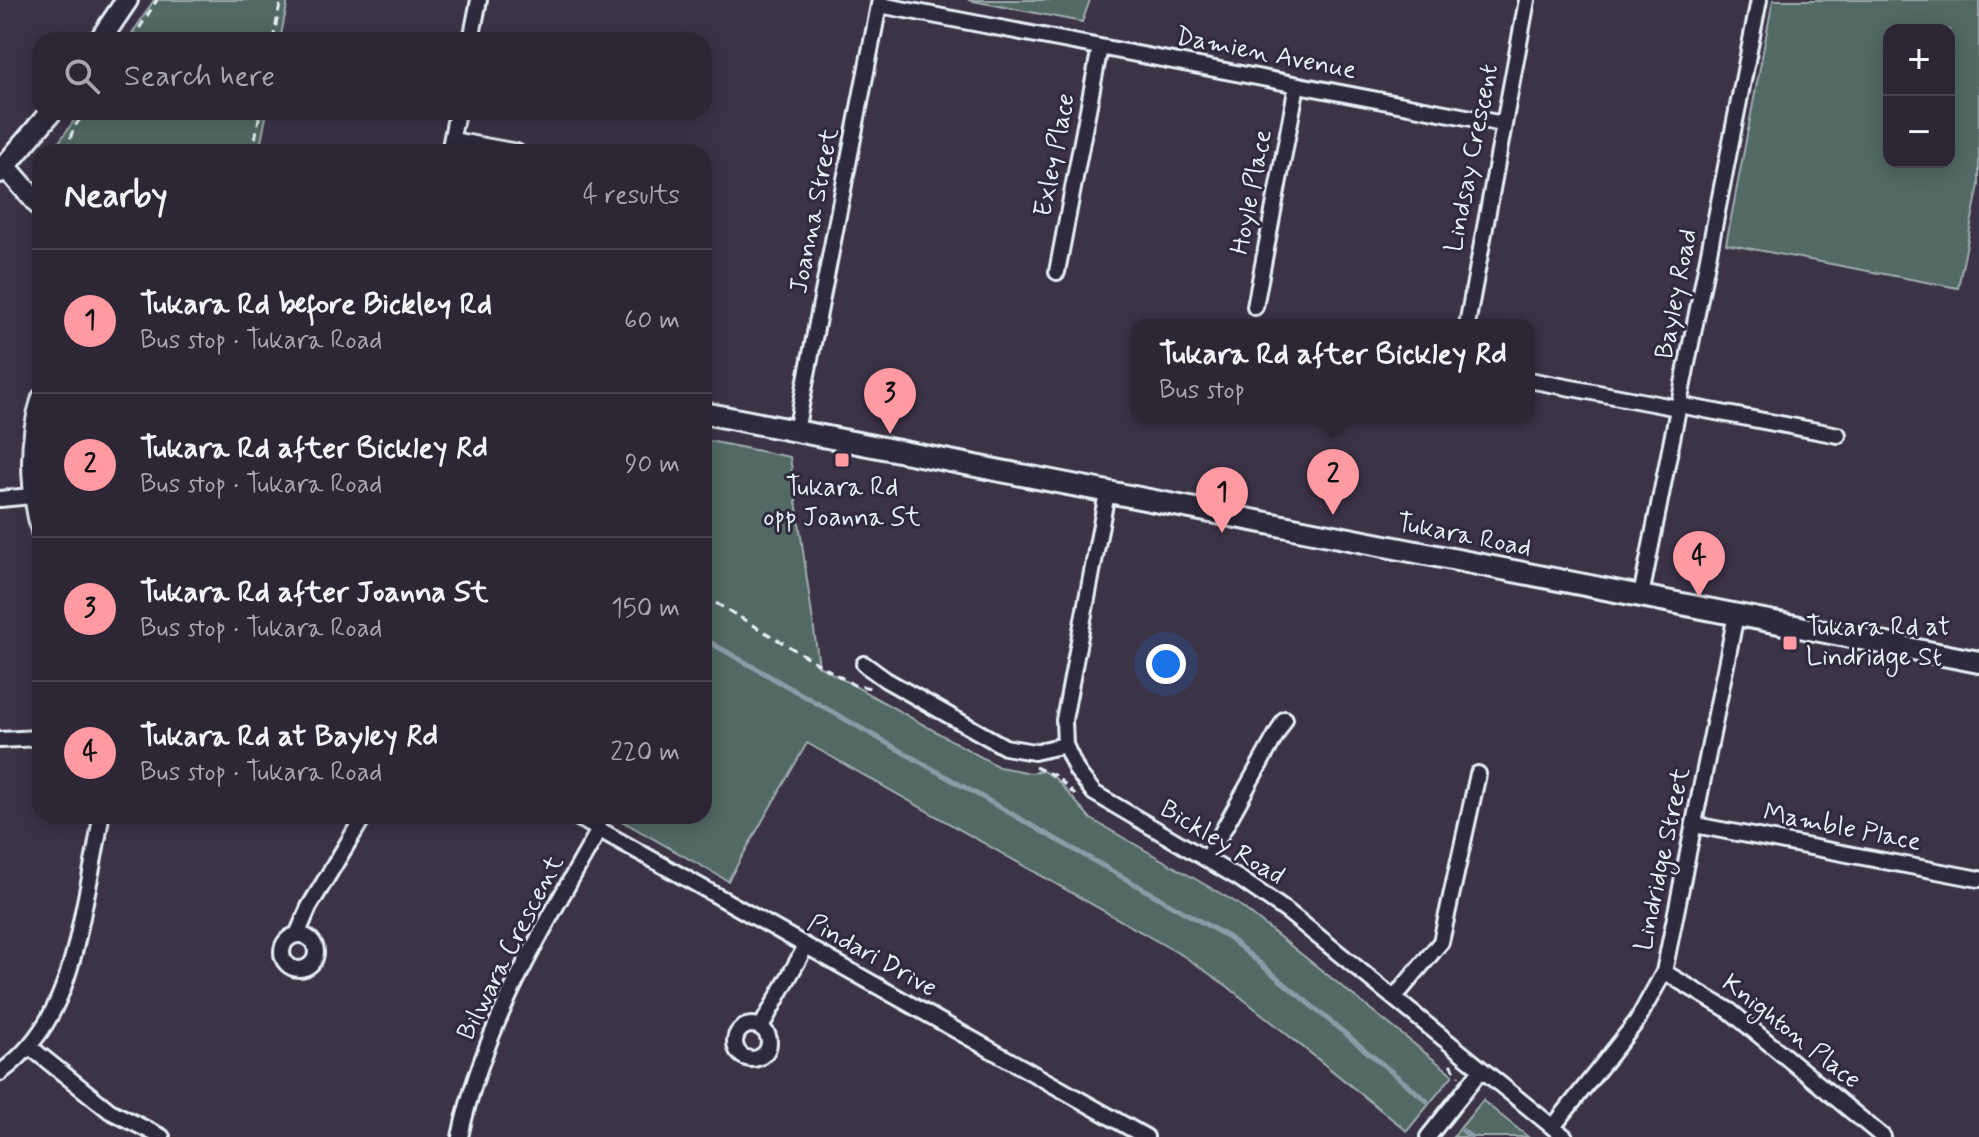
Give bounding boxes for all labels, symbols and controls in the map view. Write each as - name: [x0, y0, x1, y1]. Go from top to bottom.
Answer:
- street label: Damien Avenue: [1173, 20, 1359, 88]
- map controls: [1883, 24, 1955, 168]
- button: +: [1883, 24, 1955, 96]
- search box: [32, 32, 712, 120]
- icon: search: [60, 54, 104, 98]
- text: Search here: [124, 57, 275, 96]
- street label: Lindsay Crescent: [1437, 61, 1507, 255]
- street label: Exley Place: [1026, 90, 1084, 220]
- button: −: [1883, 96, 1955, 168]
- street label: Joanna Street: [782, 125, 848, 297]
- street label: Hoyle Place: [1223, 126, 1281, 257]
- text: Nearby: [64, 174, 168, 219]
- text: 4 results: [583, 179, 680, 213]
- street label: Bayley Road: [1648, 226, 1706, 362]
- text: Tukara Rd before Bickley Rd: [140, 285, 492, 324]
- text: 1: [84, 304, 96, 338]
- text: 60 m: [624, 304, 680, 338]
- popup: [1131, 319, 1535, 423]
- text: Bus stop · Tukara Road: [140, 324, 382, 358]
- text: Tukara Rd after Bickley Rd: [1159, 335, 1507, 374]
- pin: 3: [864, 368, 916, 434]
- text: Bus stop: [1159, 374, 1245, 408]
- text: Tukara Rd after Bickley Rd: [140, 429, 488, 468]
- text: 2: [84, 448, 96, 482]
- text: 90 m: [625, 448, 680, 482]
- pin: 2: [1307, 449, 1359, 515]
- marker: Tukara Rd opp Joanna St: [833, 451, 851, 469]
- pin: 1: [1196, 467, 1248, 533]
- text: Bus stop · Tukara Road: [140, 468, 382, 502]
- place label: Tukara Rd opp Joanna St: [763, 471, 921, 535]
- street label: Tukara Road: [1394, 506, 1534, 566]
- pin: 4: [1673, 531, 1725, 597]
- text: Tukara Rd after Joanna St: [140, 573, 488, 612]
- text: 3: [84, 592, 96, 626]
- text: 150 m: [611, 592, 680, 626]
- place label: Tukara Rd at Lindridge St: [1806, 611, 1950, 677]
- text: Bus stop · Tukara Road: [140, 612, 382, 646]
- marker: Tukara Rd at Lindridge St: [1781, 634, 1799, 652]
- your location: [1146, 644, 1186, 684]
- text: Tukara Rd at Bayley Rd: [140, 717, 438, 756]
- text: 4: [82, 736, 98, 770]
- text: 220 m: [610, 736, 680, 770]
- text: Bus stop · Tukara Road: [140, 756, 382, 790]
- street label: Lindridge Street: [1627, 764, 1701, 954]
- street label: Bickley Road: [1153, 792, 1291, 894]
- street label: Mamble Place: [1760, 796, 1924, 860]
- street label: Bilwara Crescent: [450, 850, 572, 1046]
- street label: Pindari Drive: [801, 906, 943, 1006]
- street label: Knighton Place: [1713, 967, 1868, 1099]

